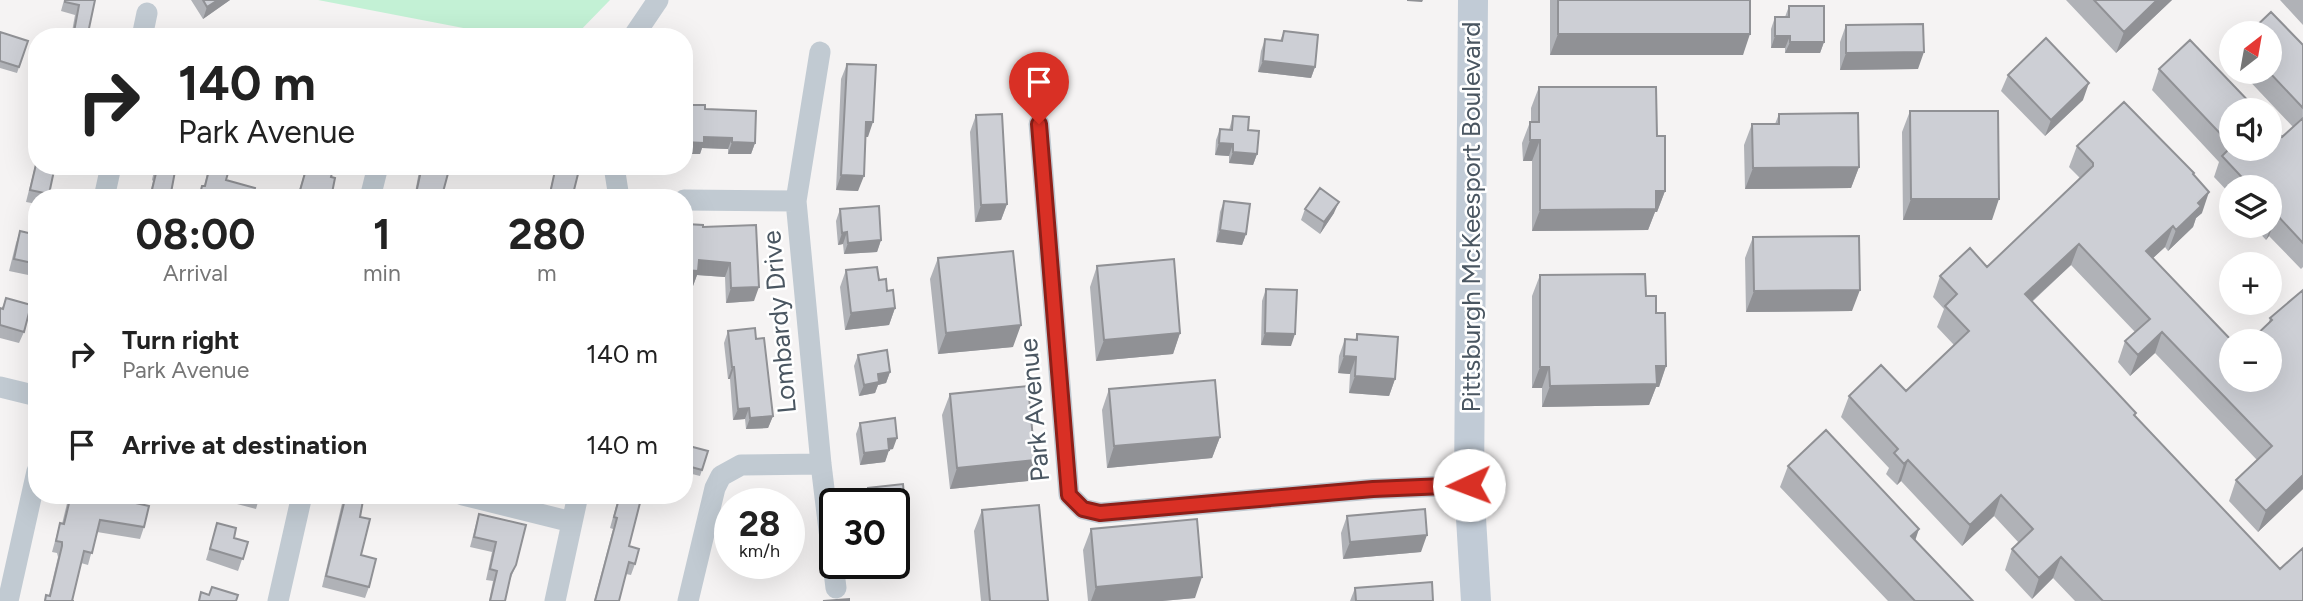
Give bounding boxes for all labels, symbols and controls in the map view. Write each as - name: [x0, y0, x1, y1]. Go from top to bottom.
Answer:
- north arrow: [2219, 21, 2282, 84]
- map controls: [2219, 21, 2282, 392]
- street label: Pittsburgh McKeesport Boulevard: [1455, 22, 1487, 412]
- pin: [1009, 52, 1069, 124]
- text: 140 m: [178, 53, 316, 112]
- icon: right: [63, 56, 154, 147]
- icon: arrive: [1020, 63, 1058, 101]
- button: sound: [2219, 98, 2282, 161]
- text: Park Avenue: [178, 113, 355, 151]
- button: layers: [2219, 175, 2282, 238]
- text: 08:00: [136, 209, 256, 260]
- text: 1: [373, 209, 391, 260]
- text: 280: [508, 209, 586, 260]
- street label: Lombardy Drive: [755, 229, 803, 415]
- button: +: [2219, 252, 2282, 315]
- text: Arrival: [163, 259, 228, 287]
- text: min: [363, 259, 401, 287]
- text: m: [537, 259, 557, 287]
- text: Turn right: [122, 324, 239, 356]
- button: −: [2219, 329, 2282, 392]
- icon: right: [63, 335, 101, 373]
- street label: Park Avenue: [1012, 337, 1056, 483]
- text: 140 m: [586, 338, 658, 370]
- text: Park Avenue: [122, 356, 249, 384]
- icon: arrive: [63, 426, 101, 464]
- text: Arrive at destination: [122, 429, 367, 461]
- text: 140 m: [586, 429, 658, 461]
- position arrow: [1432, 448, 1506, 522]
- speed limit sign: 30: [819, 488, 910, 579]
- text: 28: [739, 503, 780, 545]
- text: km/h: [739, 540, 780, 562]

